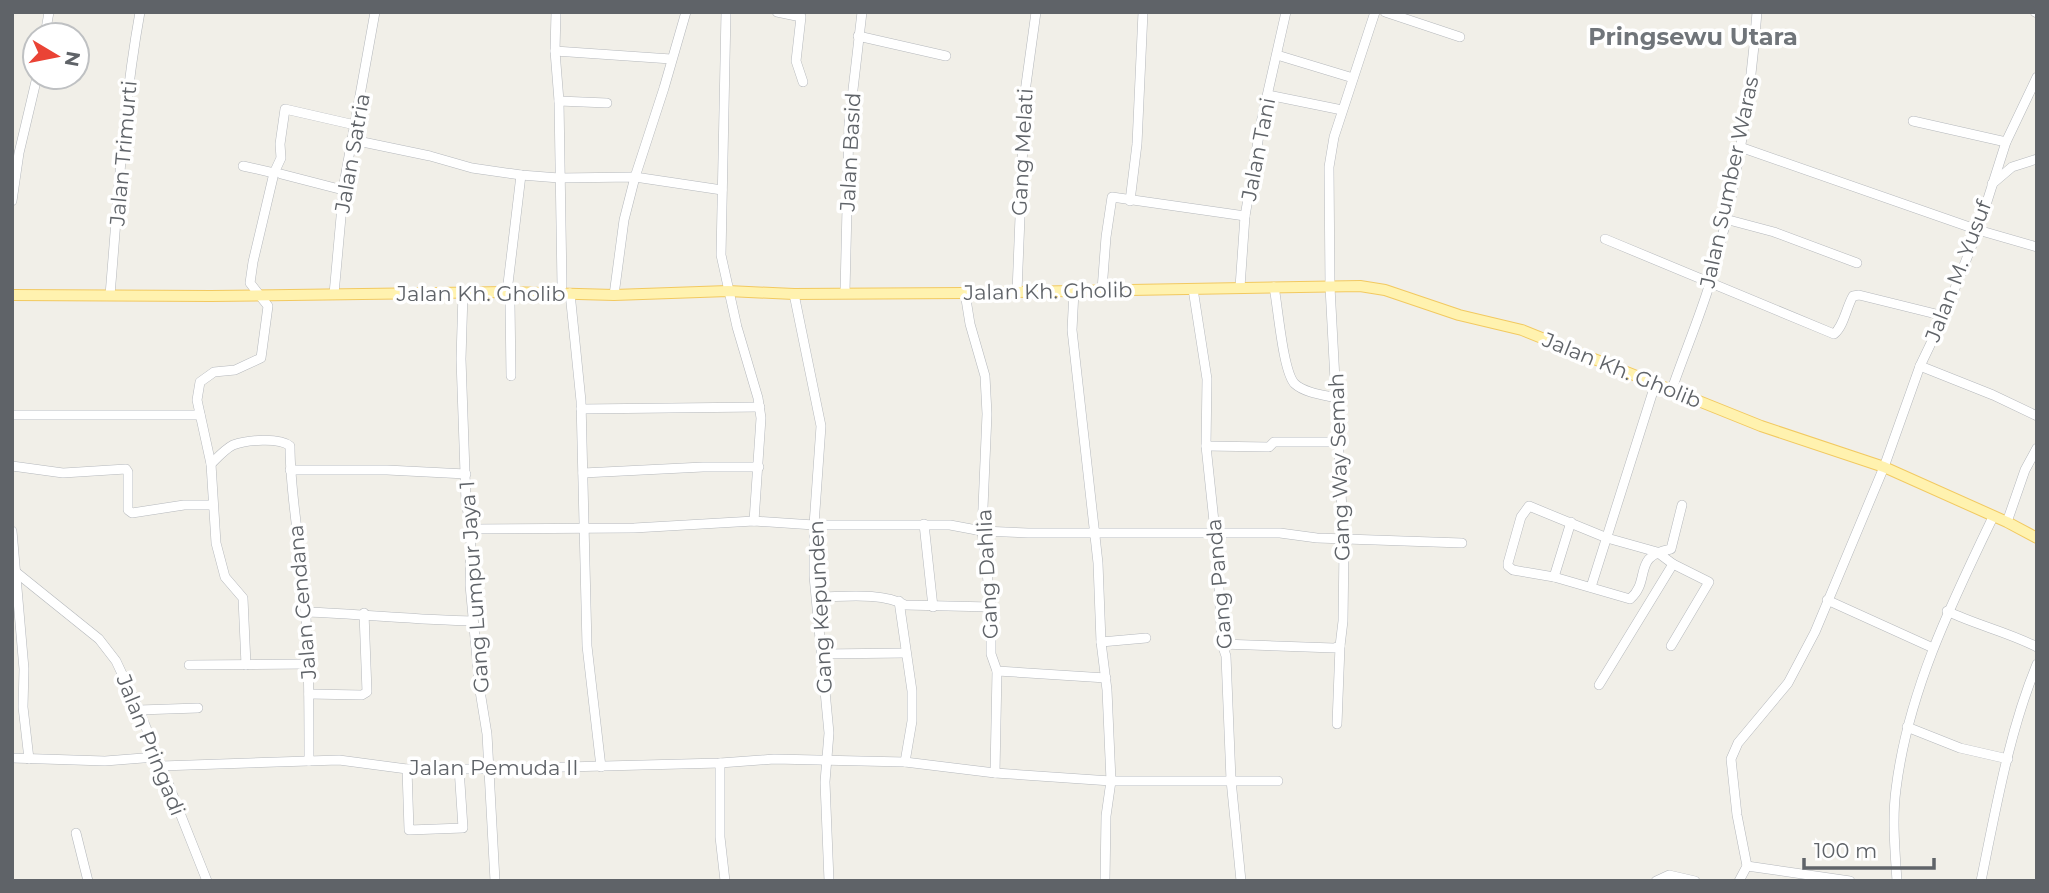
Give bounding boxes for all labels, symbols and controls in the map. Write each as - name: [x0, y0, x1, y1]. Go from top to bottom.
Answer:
- north arrow: [21, 21, 91, 91]
- district label: Pringsewu Utara: [1588, 22, 1798, 51]
- text: N: [60, 49, 85, 68]
- street label: Jalan Sumber Waras: [1694, 74, 1764, 291]
- street label: Jalan Trimurti: [104, 79, 142, 228]
- street label: Gang Melati: [1006, 88, 1038, 216]
- street label: Jalan Satria: [329, 91, 375, 216]
- street label: Jalan Basid: [834, 92, 866, 213]
- street label: Jalan Tani: [1236, 95, 1280, 204]
- street label: Jalan M. Yusuf: [1919, 196, 1997, 346]
- street label: Jalan Kh. Gholib: [962, 277, 1133, 305]
- street label: Jalan Kh. Gholib: [396, 281, 565, 306]
- street label: Jalan Kh. Gholib: [1538, 326, 1705, 413]
- street label: Gang Way Semah: [1323, 373, 1355, 561]
- street label: Gang Lumpur Jaya 1: [454, 480, 494, 694]
- street label: Gang Dahlia: [971, 508, 1003, 640]
- street label: Gang Panda: [1201, 518, 1237, 650]
- street label: Gang Kepunden: [803, 520, 837, 694]
- street label: Jalan Cendana: [283, 524, 321, 681]
- street label: Jalan Pringadi: [111, 670, 191, 819]
- street label: Jalan Pemuda II: [408, 755, 579, 780]
- scale bar: [1804, 826, 1934, 870]
- text: 100 m: [1814, 838, 1877, 863]

